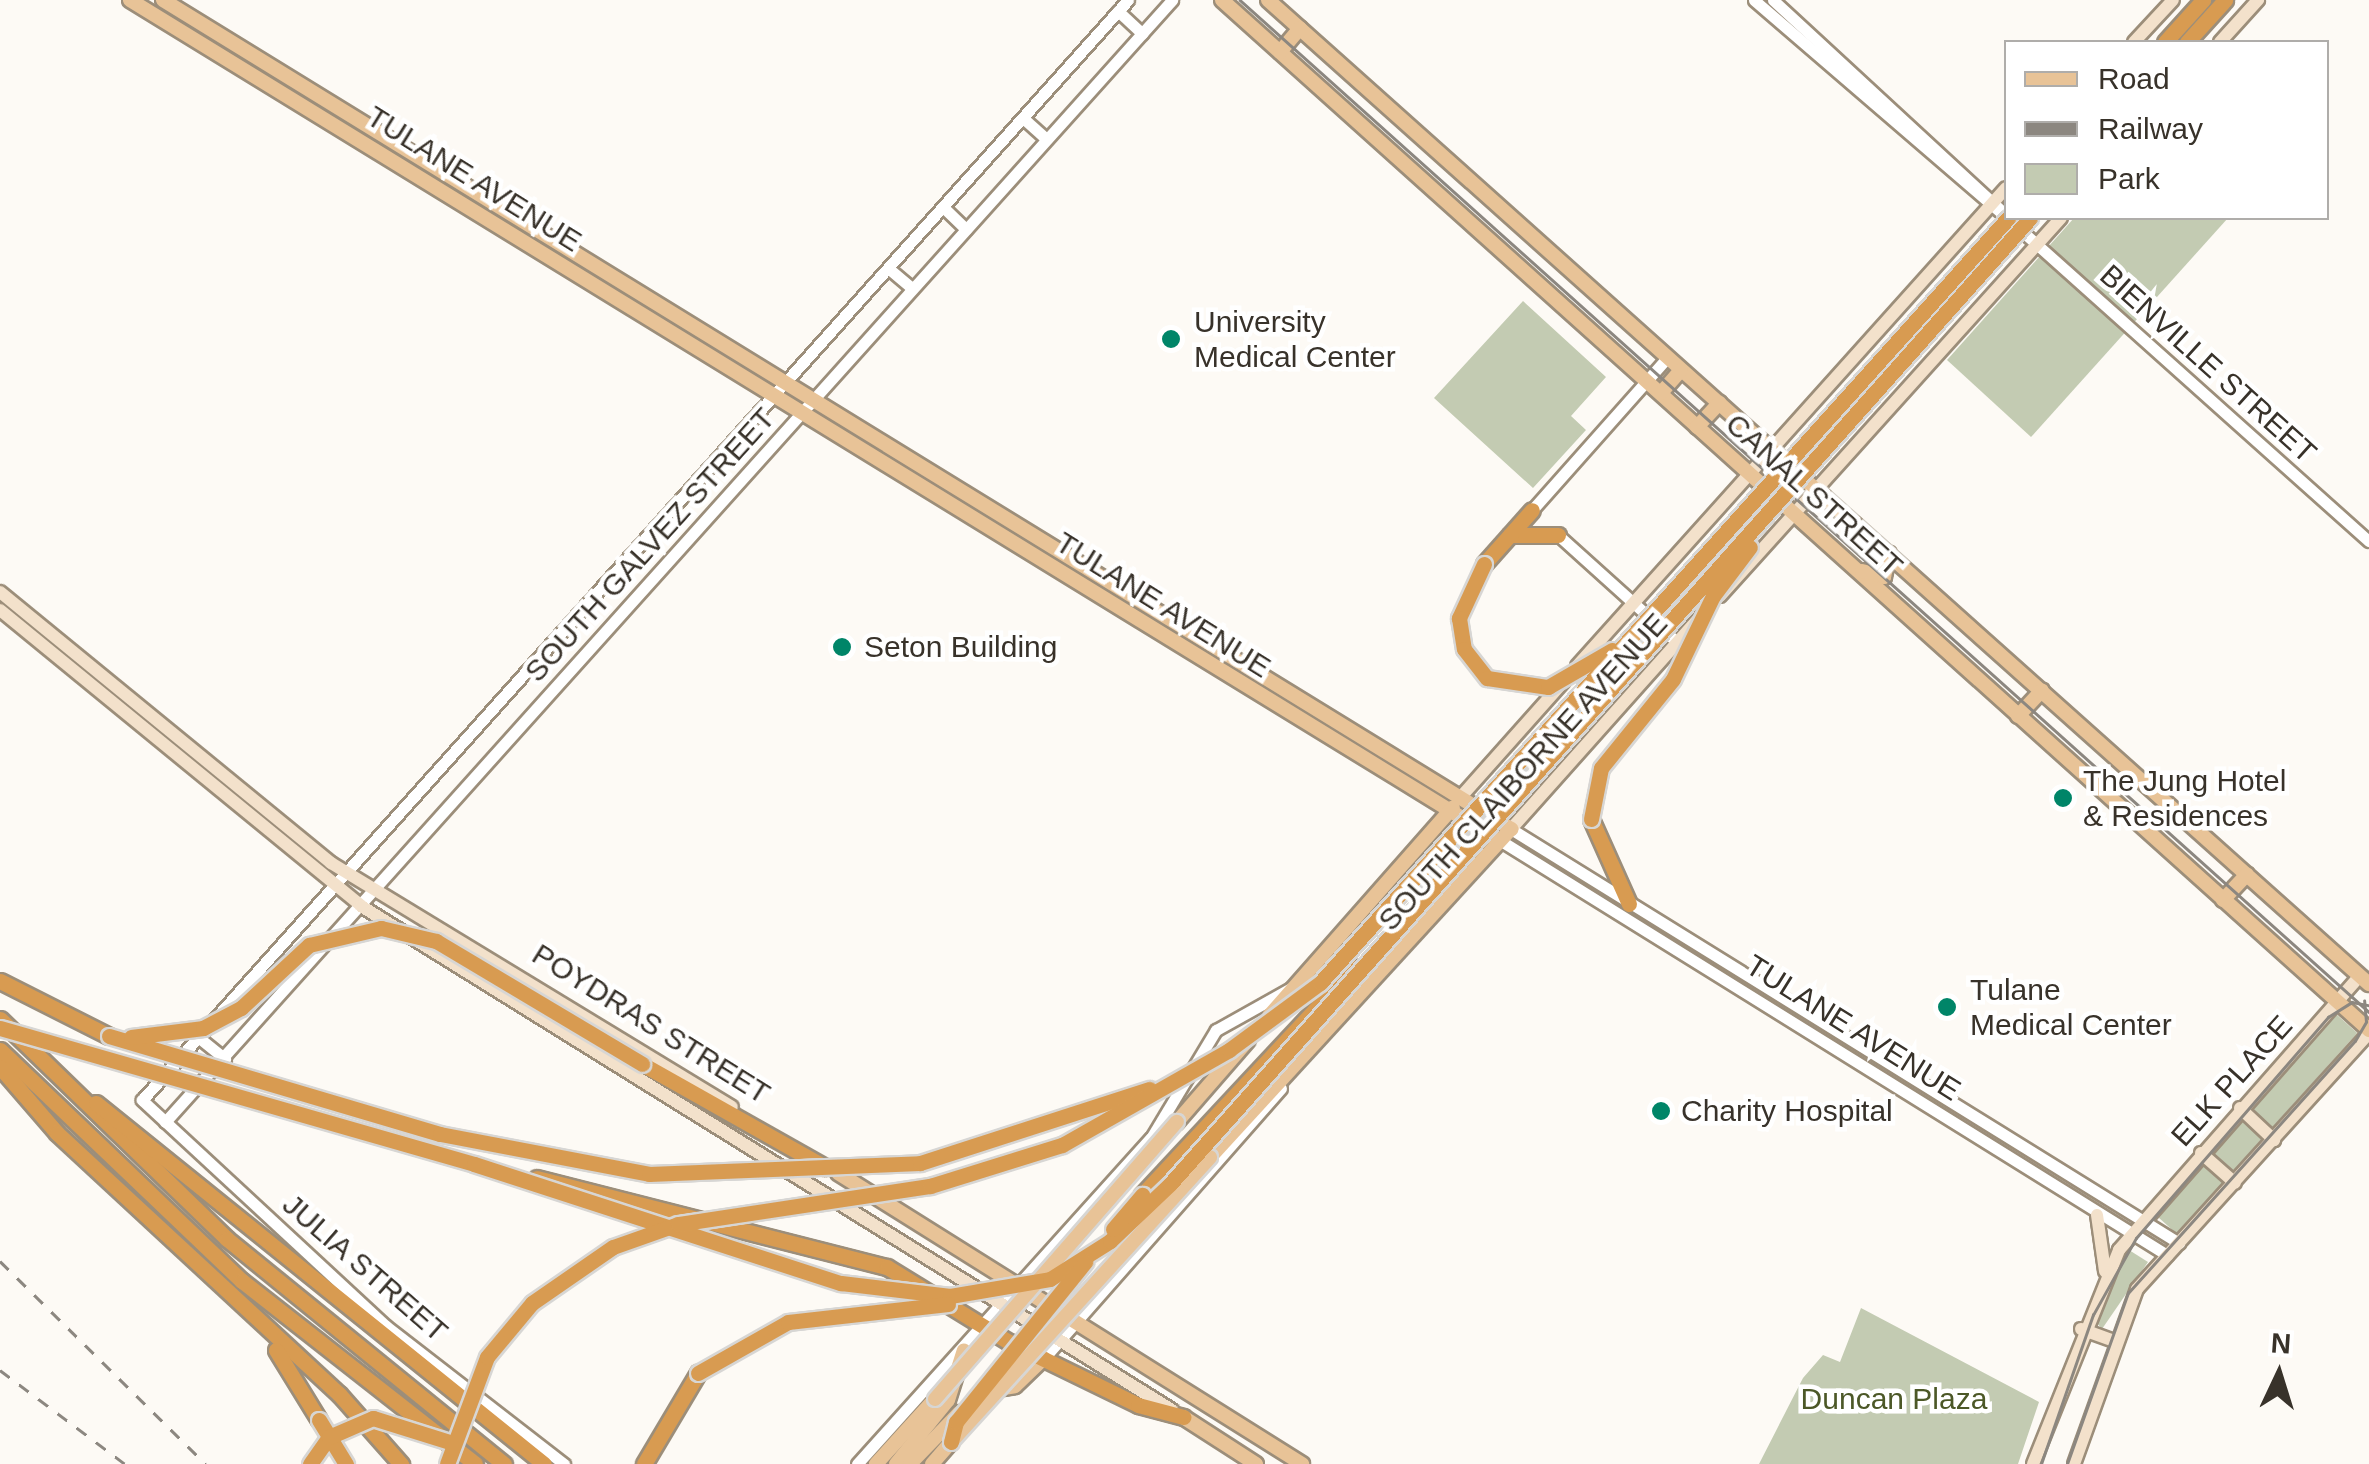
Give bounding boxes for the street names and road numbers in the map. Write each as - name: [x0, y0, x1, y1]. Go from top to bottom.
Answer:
- street label: TULANE AVENUE: [359, 98, 589, 260]
- street label: BIENVILLE STREET: [2093, 257, 2323, 471]
- street label: SOUTH GALVEZ STREET: [517, 401, 783, 689]
- street label: CANAL STREET: [1718, 406, 1910, 584]
- street label: TULANE AVENUE: [1048, 524, 1278, 686]
- street label: SOUTH CLAIBORNE AVENUE: [1370, 605, 1676, 939]
- street label: POYDRAS STREET: [526, 936, 776, 1112]
- street label: TULANE AVENUE: [1738, 947, 1968, 1109]
- street label: ELK PLACE: [2164, 1008, 2300, 1154]
- street label: JULIA STREET: [275, 1186, 455, 1350]

